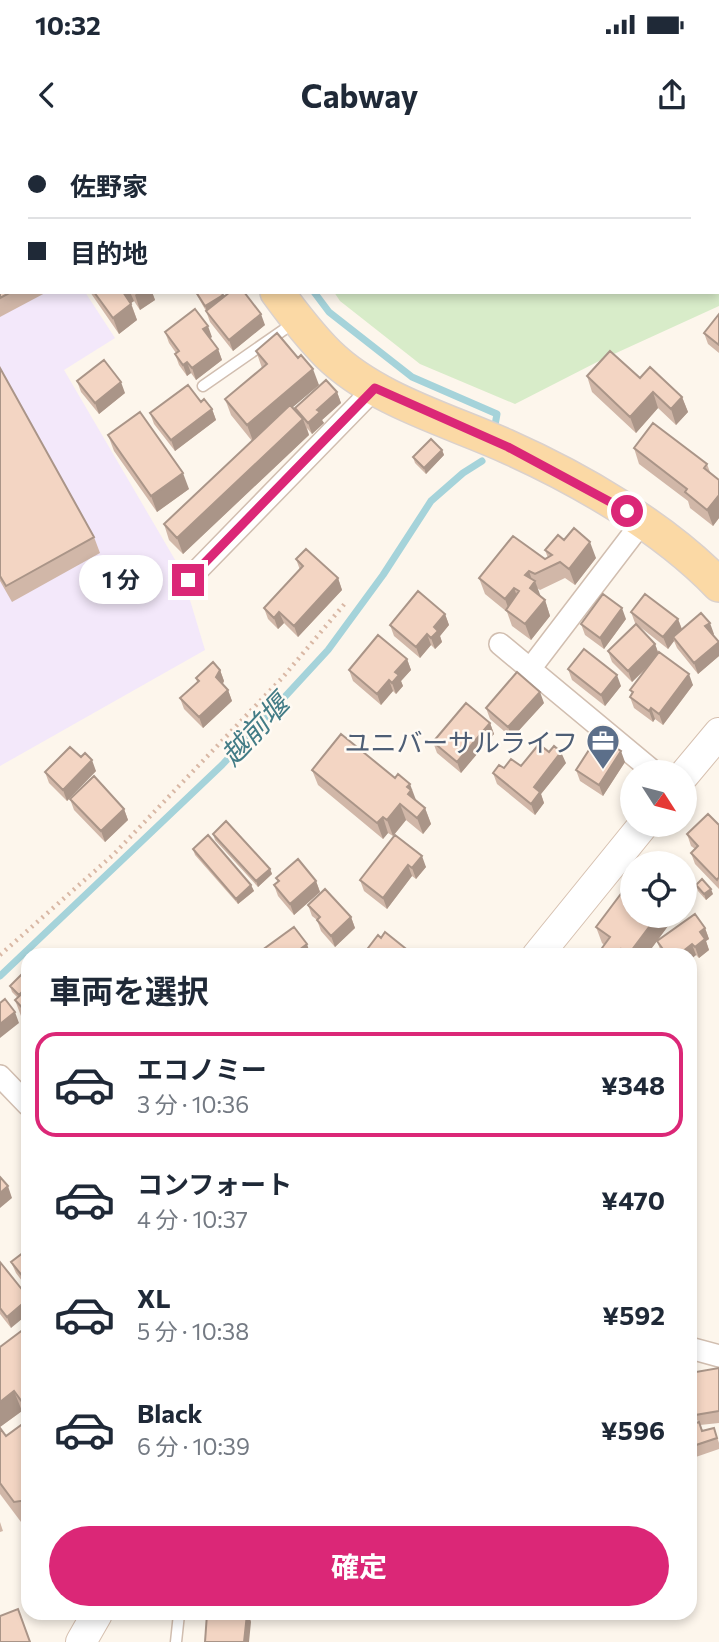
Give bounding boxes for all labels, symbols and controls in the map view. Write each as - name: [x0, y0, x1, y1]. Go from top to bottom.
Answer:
- text: 10:32: [35, 9, 101, 40]
- text: Cabway: [301, 75, 418, 115]
- icon: back: [28, 76, 66, 114]
- icon: share: [653, 76, 691, 114]
- text: 佐野家: [70, 170, 148, 201]
- text: 目的地: [70, 237, 148, 268]
- route start: [611, 495, 643, 527]
- callout: 1 分: [80, 556, 164, 604]
- route end: [172, 564, 204, 596]
- text: 1 分: [102, 565, 140, 593]
- water label: 越前堰: [213, 683, 298, 771]
- office icon: ユニバーサルライフ: [584, 722, 622, 771]
- place label: ユニバーサルライフ: [345, 726, 578, 757]
- north arrow: [620, 760, 696, 836]
- map controls: [620, 760, 697, 928]
- button: locate: [620, 851, 697, 928]
- text: 車両を選択: [49, 970, 209, 1010]
- icon: car: [53, 1053, 116, 1116]
- text: エコノミー: [137, 1053, 267, 1084]
- text: ¥348: [601, 1069, 665, 1100]
- text: 3 分 · 10:36: [137, 1090, 249, 1118]
- icon: car: [53, 1168, 116, 1231]
- text: コンフォート: [137, 1168, 292, 1199]
- text: ¥470: [601, 1184, 665, 1215]
- text: 4 分 · 10:37: [137, 1205, 248, 1233]
- text: XL: [137, 1282, 171, 1313]
- icon: car: [53, 1283, 116, 1346]
- text: ¥592: [602, 1299, 665, 1330]
- text: 5 分 · 10:38: [137, 1317, 249, 1345]
- text: Black: [137, 1397, 203, 1428]
- icon: car: [53, 1398, 116, 1461]
- text: ¥596: [601, 1414, 665, 1445]
- text: 6 分 · 10:39: [137, 1432, 250, 1460]
- button: 確定: [49, 1526, 669, 1606]

